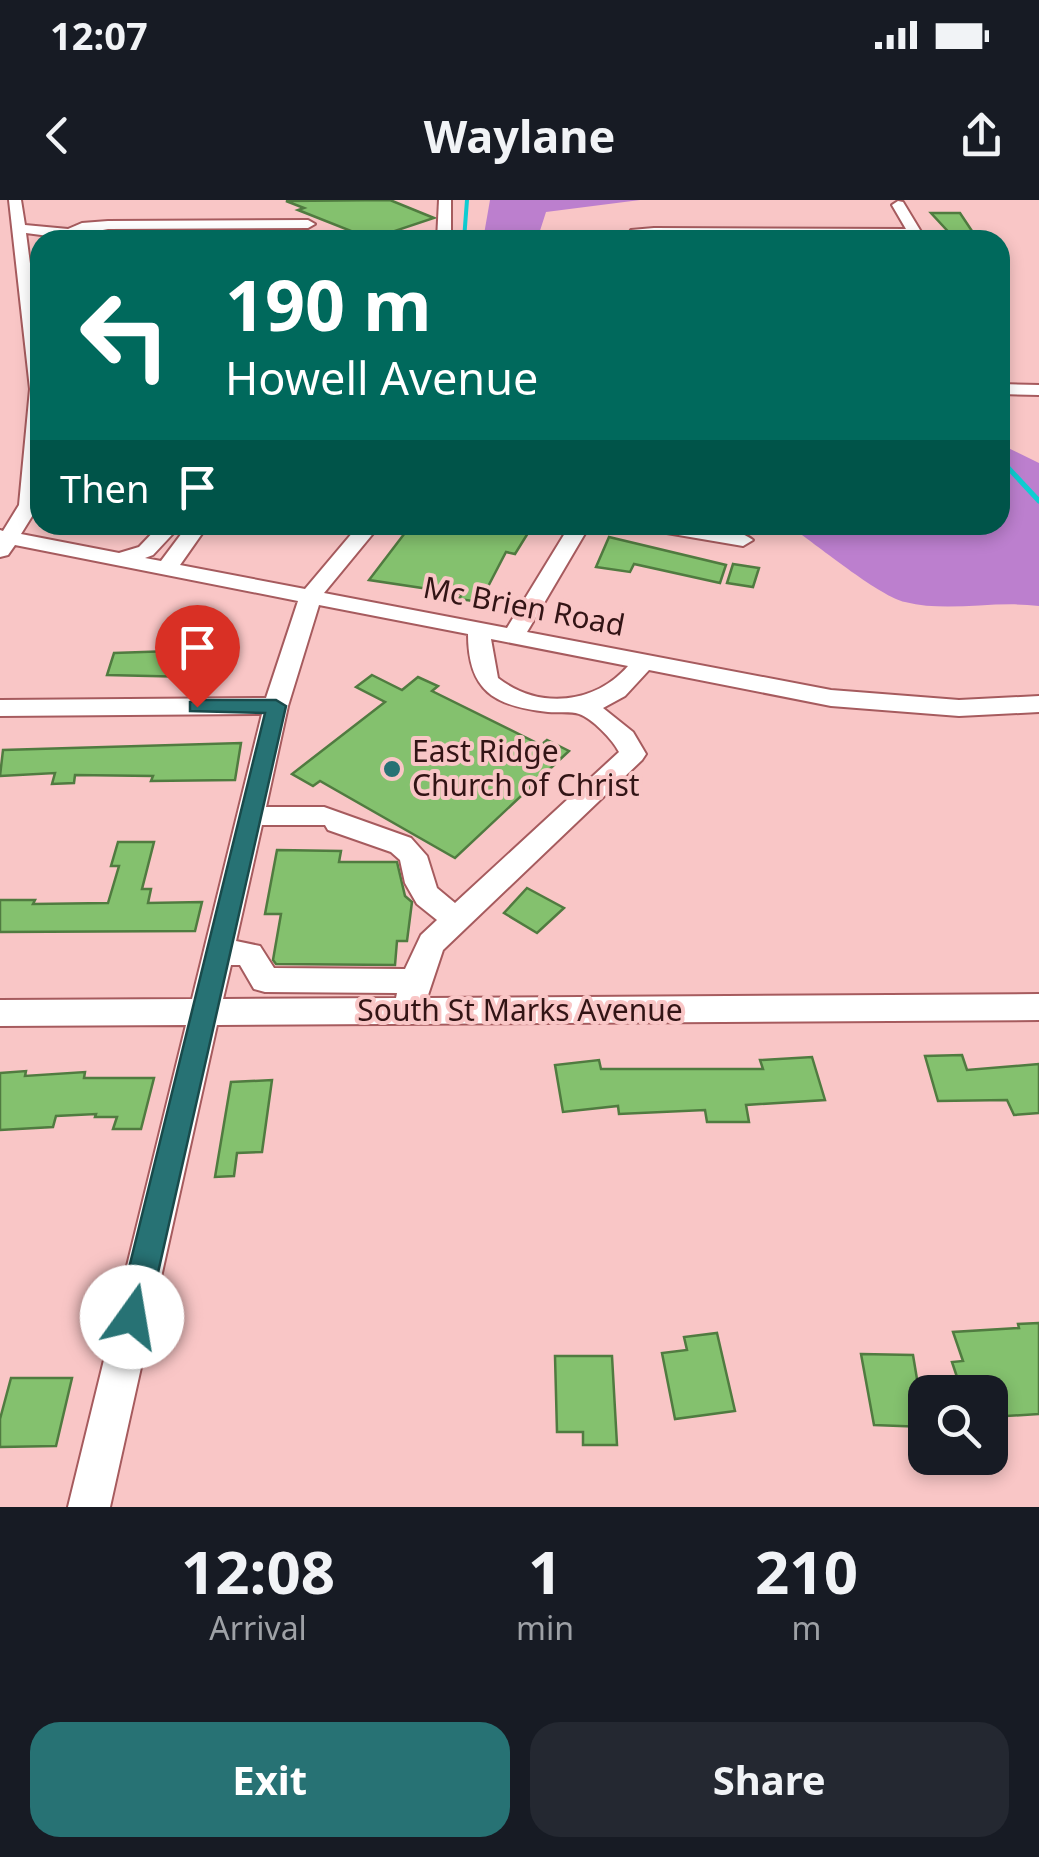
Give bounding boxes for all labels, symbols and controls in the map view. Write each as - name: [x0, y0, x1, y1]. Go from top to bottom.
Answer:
- text: 12:07: [50, 9, 148, 61]
- text: Waylane: [424, 105, 615, 166]
- icon: back: [30, 108, 85, 163]
- icon: share: [954, 108, 1009, 163]
- text: 190 m: [225, 256, 432, 352]
- icon: left: [60, 270, 190, 400]
- text: Howell Avenue: [225, 347, 538, 408]
- icon: arrive: [170, 460, 225, 515]
- text: Then: [60, 462, 150, 514]
- street label: Mc Brien Road: [420, 566, 629, 645]
- pin: [155, 605, 240, 708]
- icon: arrive: [170, 620, 225, 675]
- place label: East Ridge Church of Christ: [412, 730, 640, 805]
- marker: East Ridge Church of Christ: [381, 758, 403, 780]
- street label: South St Marks Avenue: [357, 989, 683, 1030]
- position arrow: [80, 1265, 184, 1369]
- map controls: [908, 1375, 1008, 1475]
- button: search: [908, 1375, 1008, 1475]
- text: 12:08: [181, 1530, 335, 1612]
- text: 1: [528, 1530, 562, 1612]
- text: 210: [755, 1530, 858, 1612]
- text: Arrival: [209, 1606, 307, 1649]
- text: min: [516, 1606, 574, 1649]
- text: m: [792, 1606, 821, 1649]
- button: Exit: [30, 1722, 510, 1837]
- button: Share: [530, 1722, 1009, 1837]

